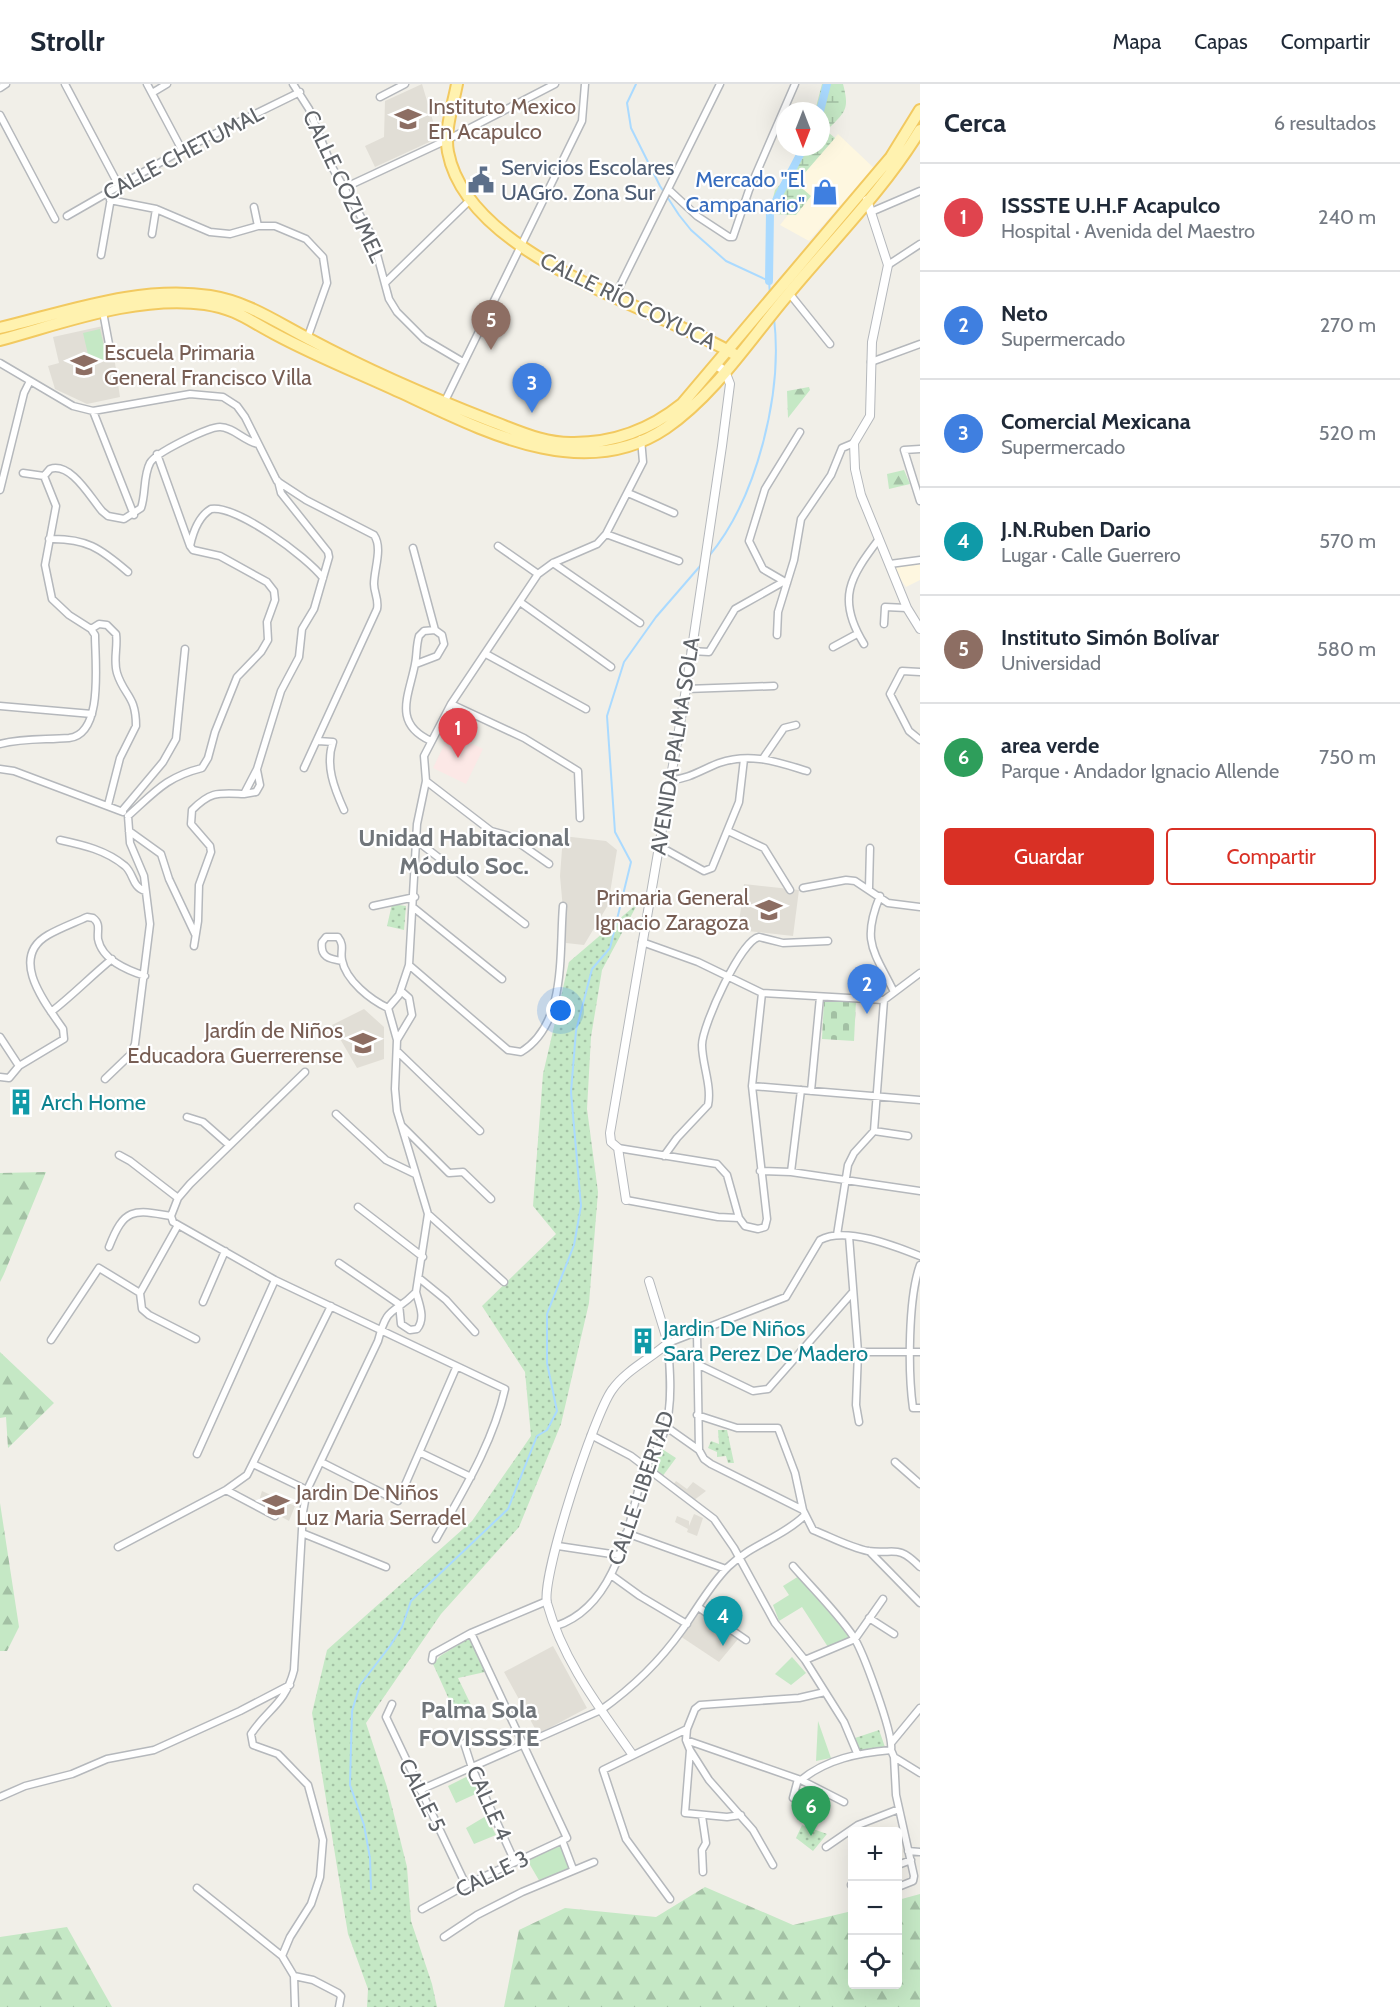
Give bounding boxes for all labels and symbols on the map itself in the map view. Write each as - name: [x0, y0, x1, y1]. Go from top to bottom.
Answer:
- place label: Instituto Mexico En Acapulco: [428, 93, 576, 145]
- street label: CALLE CHETUMAL: [98, 99, 268, 207]
- north arrow: [776, 102, 830, 156]
- school or university icon: Instituto Mexico En Acapulco: [393, 104, 423, 134]
- street label: CALLE COZUMEL: [297, 106, 391, 266]
- place label: Servicios Escolares UAGro. Zona Sur: [501, 154, 674, 206]
- public building icon: Servicios Escolares UAGro. Zona Sur: [466, 165, 496, 195]
- place label: Mercado "El Campanario": [686, 166, 806, 218]
- shop icon: Mercado "El Campanario": [810, 177, 840, 207]
- street label: CALLE RÍO COYUCA: [536, 247, 721, 355]
- pin: 5: [472, 300, 510, 350]
- place label: Escuela Primaria General Francisco Villa: [104, 339, 312, 391]
- school or university icon: Escuela Primaria General Francisco Villa: [69, 350, 99, 380]
- pin: 3: [512, 364, 552, 413]
- street label: AVENIDA PALMA SOLA: [644, 635, 706, 857]
- pin: 1: [438, 708, 478, 758]
- district label: Unidad Habitacional Módulo Soc.: [358, 823, 570, 880]
- place label: Primaria General Ignacio Zaragoza: [595, 884, 750, 936]
- school or university icon: Primaria General Ignacio Zaragoza: [754, 895, 784, 925]
- pin: 2: [848, 964, 886, 1014]
- your location: [546, 996, 575, 1025]
- place label: Jardín de Niños Educadora Guerrerense: [127, 1017, 343, 1069]
- school or university icon: Jardín de Niños Educadora Guerrerense: [348, 1028, 378, 1058]
- building icon: Arch Home: [6, 1087, 36, 1117]
- place label: Arch Home: [41, 1089, 146, 1116]
- place label: Jardin De Niños Sara Perez De Madero: [662, 1315, 868, 1367]
- building icon: Jardin De Niños Sara Perez De Madero: [628, 1326, 658, 1356]
- street label: CALLE LIBERTAD: [602, 1407, 680, 1569]
- place label: Jardin De Niños Luz Maria Serradel: [295, 1479, 467, 1531]
- school or university icon: Jardin De Niños Luz Maria Serradel: [261, 1490, 291, 1520]
- pin: 4: [704, 1596, 742, 1646]
- district label: Palma Sola FOVISSSTE: [419, 1695, 539, 1752]
- street label: CALLE 5: [393, 1754, 451, 1836]
- street label: CALLE 4: [461, 1761, 518, 1845]
- pin: 6: [792, 1786, 830, 1836]
- street label: CALLE 3: [451, 1845, 533, 1903]

